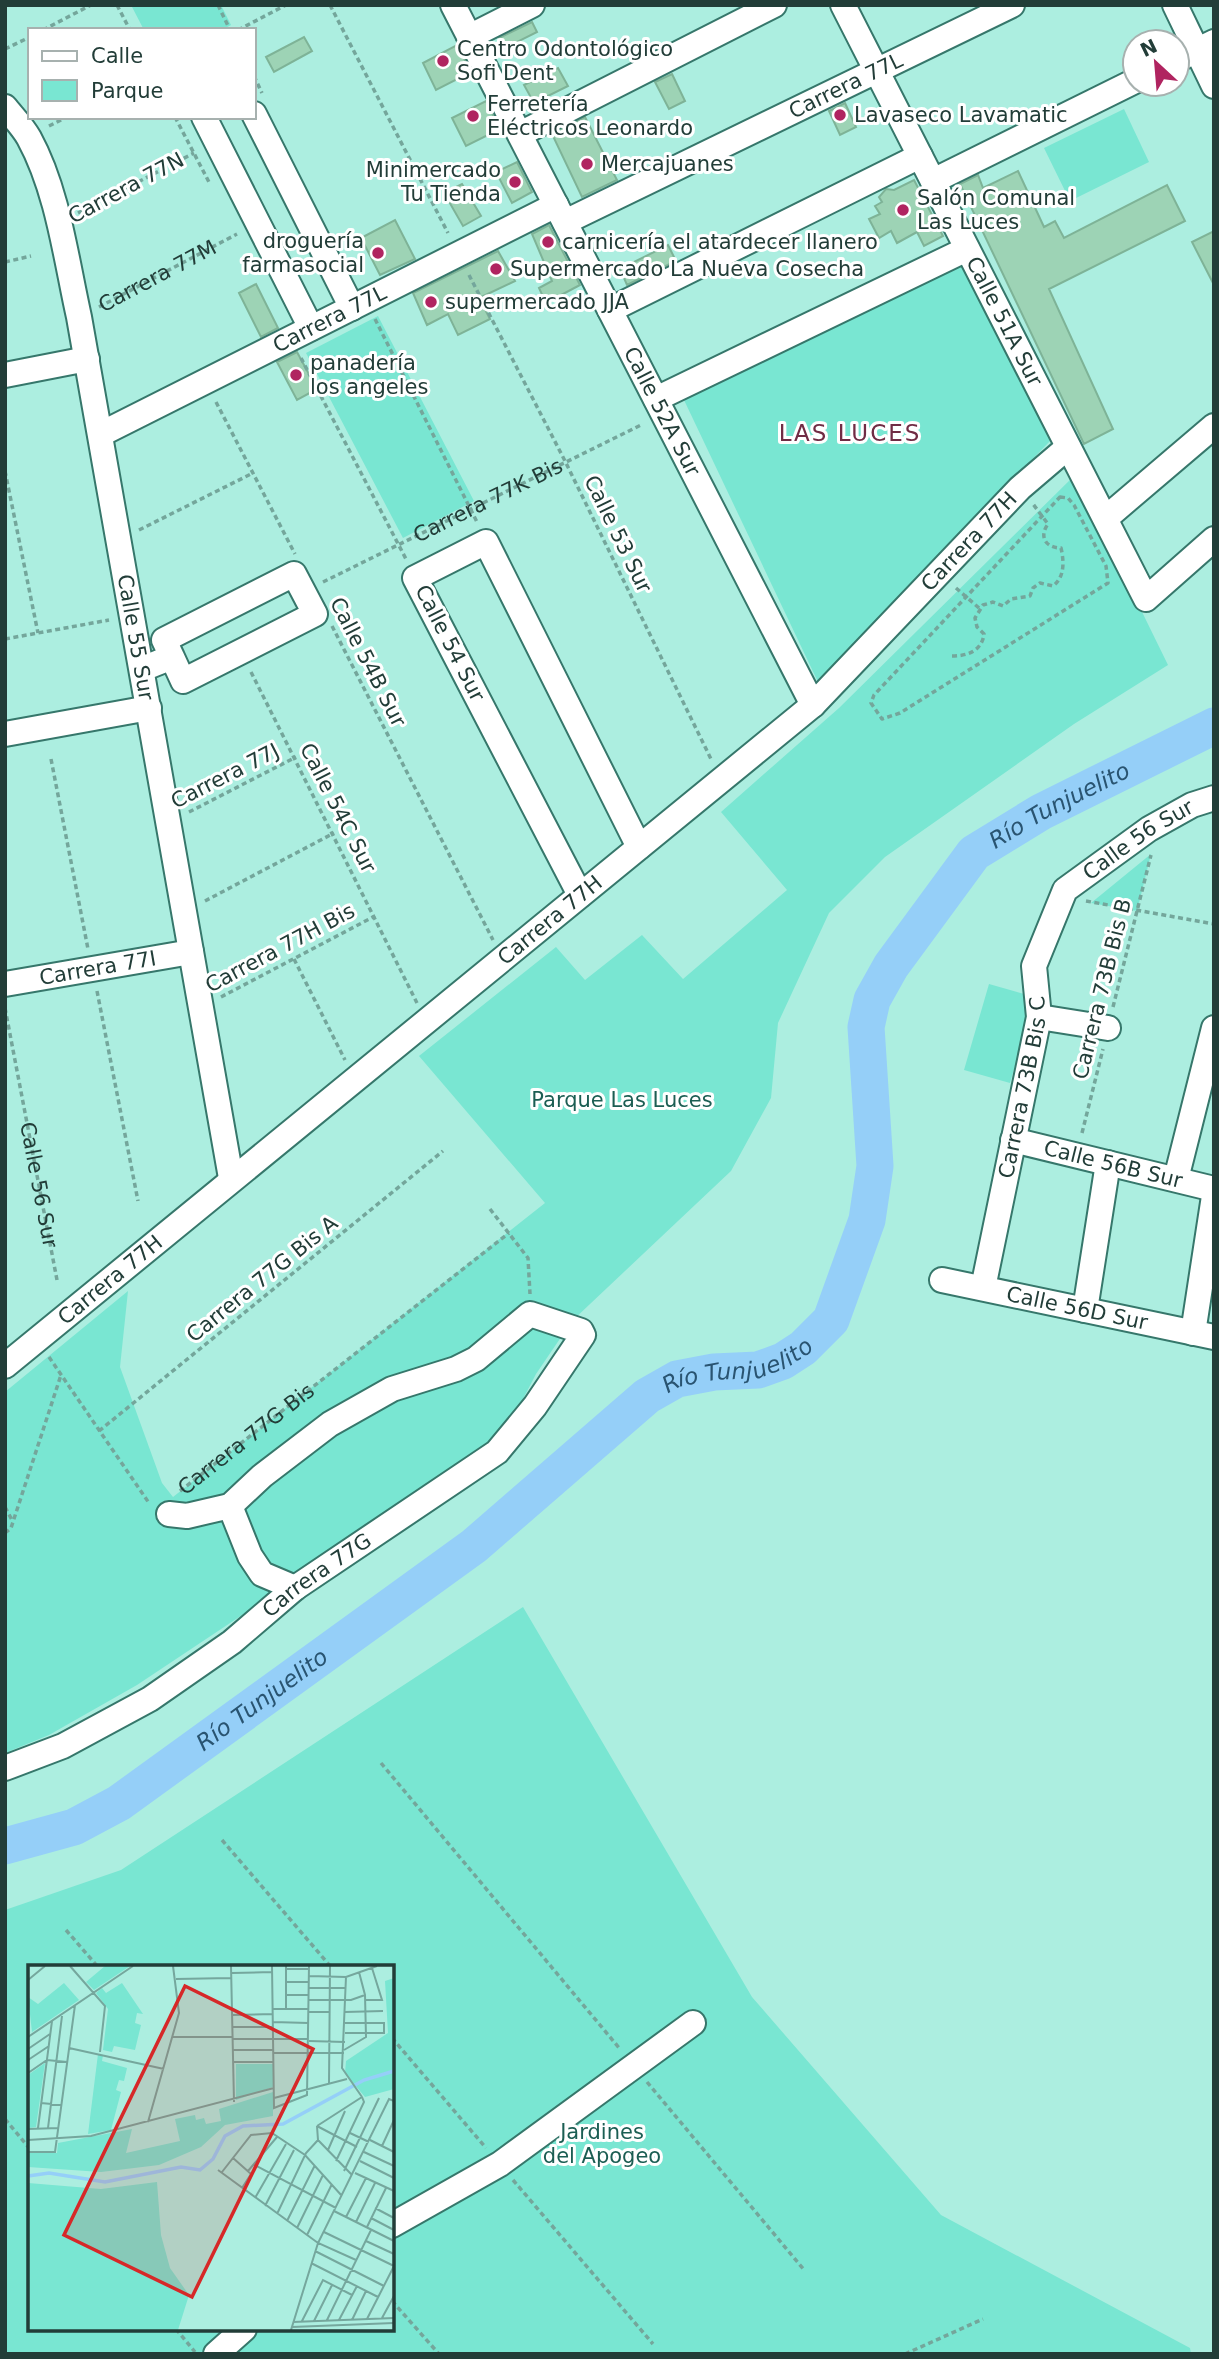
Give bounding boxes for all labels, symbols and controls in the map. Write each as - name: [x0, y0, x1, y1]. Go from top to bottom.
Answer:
- legend: [28, 28, 256, 119]
- north arrow: [1121, 28, 1191, 98]
- text: N: [1137, 34, 1161, 61]
- place label: Centro Odontológico Sofi Dent: [457, 37, 673, 85]
- text: Calle: [91, 44, 143, 68]
- street label: Carrera 77L: [785, 48, 907, 124]
- marker: Centro Odontológico Sofi Dent: [435, 53, 451, 69]
- text: Parque: [91, 79, 163, 103]
- place label: Ferretería Eléctricos Leonardo: [487, 92, 693, 140]
- place label: Lavaseco Lavamatic: [854, 103, 1068, 127]
- marker: Lavaseco Lavamatic: [832, 107, 848, 123]
- marker: Ferretería Eléctricos Leonardo: [465, 108, 481, 124]
- street label: Carrera 77N: [64, 147, 188, 229]
- place label: Mercajuanes: [601, 152, 734, 176]
- marker: Mercajuanes: [579, 156, 595, 172]
- place label: Minimercado Tu Tienda: [366, 158, 501, 206]
- marker: Minimercado Tu Tienda: [507, 174, 523, 190]
- place label: Salón Comunal Las Luces: [917, 186, 1075, 234]
- marker: Salón Comunal Las Luces: [895, 202, 911, 218]
- place label: droguería farmasocial: [242, 229, 364, 277]
- place label: carnicería el atardecer llanero: [562, 230, 878, 254]
- marker: carnicería el atardecer llanero: [540, 234, 556, 250]
- street label: Carrera 77M: [94, 235, 220, 317]
- marker: droguería farmasocial: [370, 245, 386, 261]
- street label: Calle 51A Sur: [961, 253, 1047, 390]
- place label: Supermercado La Nueva Cosecha: [510, 257, 864, 281]
- marker: Supermercado La Nueva Cosecha: [488, 261, 504, 277]
- street label: Carrera 77L: [269, 280, 391, 357]
- place label: supermercado JJA: [445, 290, 630, 314]
- marker: supermercado JJA: [423, 294, 439, 310]
- street label: Calle 52A Sur: [619, 343, 705, 480]
- place label: panadería los angeles: [310, 351, 428, 399]
- marker: panadería los angeles: [288, 367, 304, 383]
- district label: LAS LUCES: [779, 420, 921, 446]
- street label: Carrera 77K Bis: [409, 454, 567, 548]
- street label: Calle 53 Sur: [579, 471, 657, 597]
- street label: Carrera 77H: [916, 487, 1022, 596]
- street label: Calle 55 Sur: [113, 572, 159, 703]
- street label: Calle 54 Sur: [410, 581, 490, 706]
- street label: Calle 54B Sur: [325, 593, 411, 731]
- street label: Carrera 77J: [167, 739, 283, 813]
- street label: Calle 54C Sur: [295, 739, 381, 877]
- water label: Río Tunjuelito: [984, 757, 1134, 854]
- street label: Calle 56 Sur: [1078, 795, 1198, 885]
- street label: Carrera 77H: [493, 871, 607, 970]
- street label: Carrera 73B Bis B: [1068, 896, 1136, 1082]
- street label: Carrera 77H Bis: [201, 899, 359, 997]
- street label: Carrera 77I: [37, 946, 158, 990]
- street label: Carrera 73B Bis C: [994, 995, 1051, 1181]
- park label: Parque Las Luces: [531, 1088, 713, 1112]
- street label: Calle 56 Sur: [15, 1120, 63, 1250]
- street label: Calle 56B Sur: [1041, 1136, 1185, 1193]
- street label: Carrera 77G Bis A: [182, 1210, 343, 1347]
- street label: Carrera 77H: [53, 1230, 167, 1330]
- street label: Calle 56D Sur: [1004, 1282, 1150, 1335]
- water label: Río Tunjuelito: [657, 1333, 818, 1398]
- street label: Carrera 77G Bis: [173, 1378, 319, 1500]
- street label: Carrera 77G: [258, 1528, 376, 1622]
- water label: Río Tunjuelito: [191, 1643, 333, 1756]
- inset map: [28, 1965, 394, 2331]
- park label: Jardines del Apogeo: [543, 2120, 661, 2168]

